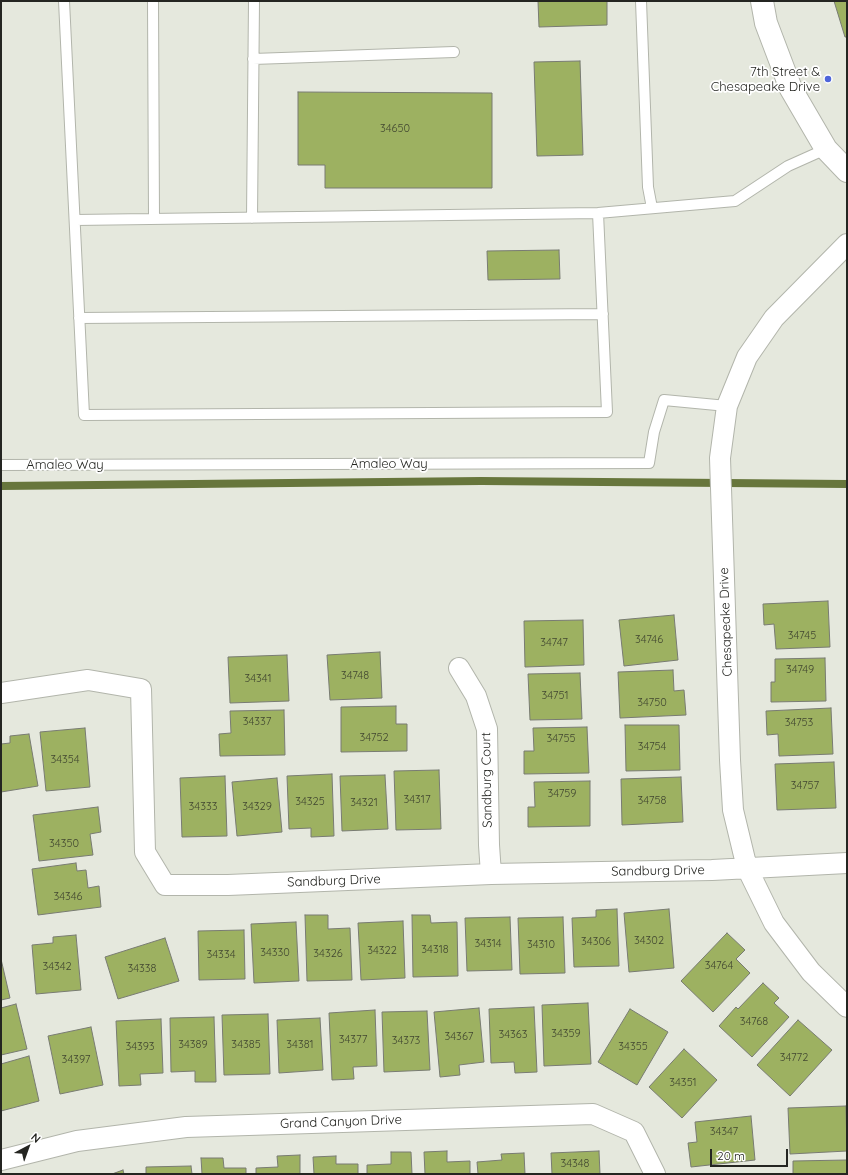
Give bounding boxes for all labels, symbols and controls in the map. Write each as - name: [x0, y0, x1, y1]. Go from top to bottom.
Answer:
- place label: 7th Street & Chesapeake Drive: [711, 64, 820, 95]
- marker: 7th Street & Chesapeake Drive: [823, 74, 833, 84]
- house number: 34650: [380, 122, 410, 136]
- street label: Amaleo Way: [350, 456, 428, 472]
- street label: Amaleo Way: [26, 457, 104, 473]
- street label: Chesapeake Drive: [716, 567, 736, 677]
- house number: 34745: [788, 629, 816, 643]
- house number: 34746: [635, 633, 663, 647]
- house number: 34747: [540, 636, 568, 650]
- house number: 34749: [786, 663, 814, 677]
- house number: 34748: [341, 669, 369, 683]
- house number: 34341: [244, 672, 272, 686]
- house number: 34751: [542, 689, 568, 703]
- house number: 34750: [637, 696, 667, 710]
- house number: 34337: [243, 715, 271, 729]
- house number: 34753: [785, 716, 813, 730]
- house number: 34752: [360, 731, 388, 745]
- street label: Sandburg Court: [478, 732, 496, 828]
- house number: 34755: [547, 732, 575, 746]
- house number: 34754: [638, 740, 666, 754]
- house number: 34354: [50, 753, 80, 767]
- house number: 34757: [791, 779, 819, 793]
- house number: 34759: [547, 787, 577, 801]
- house number: 34317: [403, 793, 431, 807]
- house number: 34758: [638, 794, 666, 808]
- house number: 34325: [295, 795, 325, 809]
- house number: 34321: [350, 796, 378, 810]
- house number: 34333: [189, 800, 217, 814]
- house number: 34329: [242, 800, 272, 814]
- house number: 34350: [49, 837, 79, 851]
- street label: Sandburg Drive: [611, 862, 705, 880]
- street label: Sandburg Drive: [287, 872, 381, 890]
- house number: 34346: [53, 890, 83, 904]
- house number: 34302: [634, 934, 664, 948]
- house number: 34306: [581, 935, 611, 949]
- house number: 34314: [474, 937, 502, 951]
- house number: 34310: [527, 938, 555, 952]
- house number: 34318: [421, 943, 449, 957]
- house number: 34322: [367, 944, 397, 958]
- house number: 34330: [260, 946, 290, 960]
- house number: 34326: [313, 947, 343, 961]
- house number: 34334: [207, 948, 235, 962]
- house number: 34764: [705, 959, 733, 973]
- house number: 34342: [42, 960, 72, 974]
- house number: 34338: [127, 962, 157, 976]
- house number: 34768: [740, 1015, 768, 1029]
- house number: 34359: [551, 1027, 581, 1041]
- house number: 34363: [498, 1028, 528, 1042]
- house number: 34367: [445, 1030, 473, 1044]
- house number: 34377: [339, 1033, 367, 1047]
- house number: 34373: [392, 1034, 420, 1048]
- house number: 34389: [178, 1038, 208, 1052]
- house number: 34385: [231, 1038, 261, 1052]
- house number: 34381: [286, 1038, 314, 1052]
- house number: 34393: [125, 1040, 155, 1054]
- house number: 34355: [618, 1040, 648, 1054]
- house number: 34772: [780, 1051, 808, 1065]
- house number: 34397: [62, 1053, 90, 1067]
- house number: 34351: [669, 1076, 697, 1090]
- street label: Grand Canyon Drive: [280, 1112, 402, 1132]
- house number: 34347: [710, 1125, 738, 1139]
- north arrow: [8, 1127, 48, 1167]
- text: N: [28, 1130, 44, 1146]
- scale bar: [712, 1141, 790, 1167]
- text: 20 m: [717, 1148, 745, 1163]
- house number: 34348: [560, 1157, 590, 1171]

